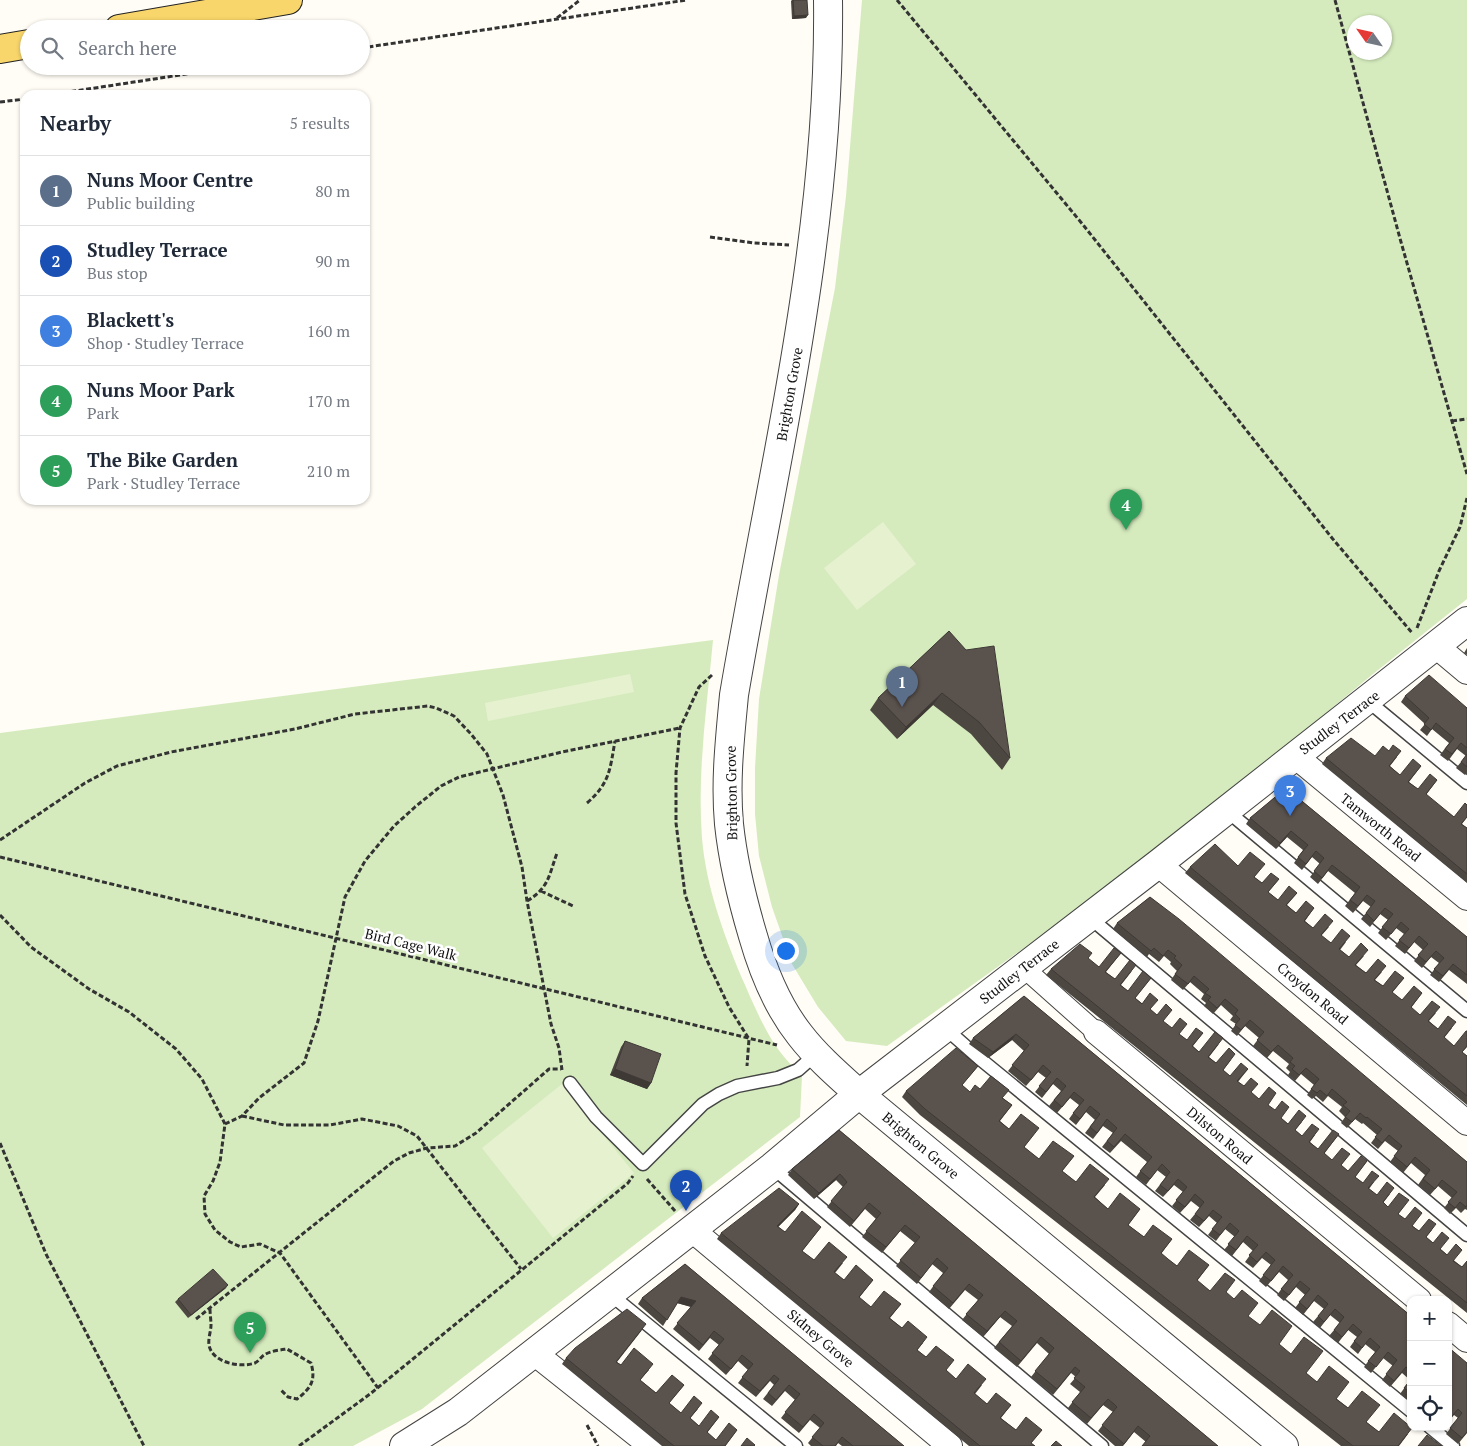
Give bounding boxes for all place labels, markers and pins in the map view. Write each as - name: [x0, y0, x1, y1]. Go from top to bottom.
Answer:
- pin: 4: [1110, 489, 1142, 530]
- pin: 1: [886, 666, 918, 707]
- pin: 3: [1274, 775, 1306, 816]
- pin: 2: [670, 1170, 702, 1211]
- pin: 5: [234, 1312, 266, 1353]

